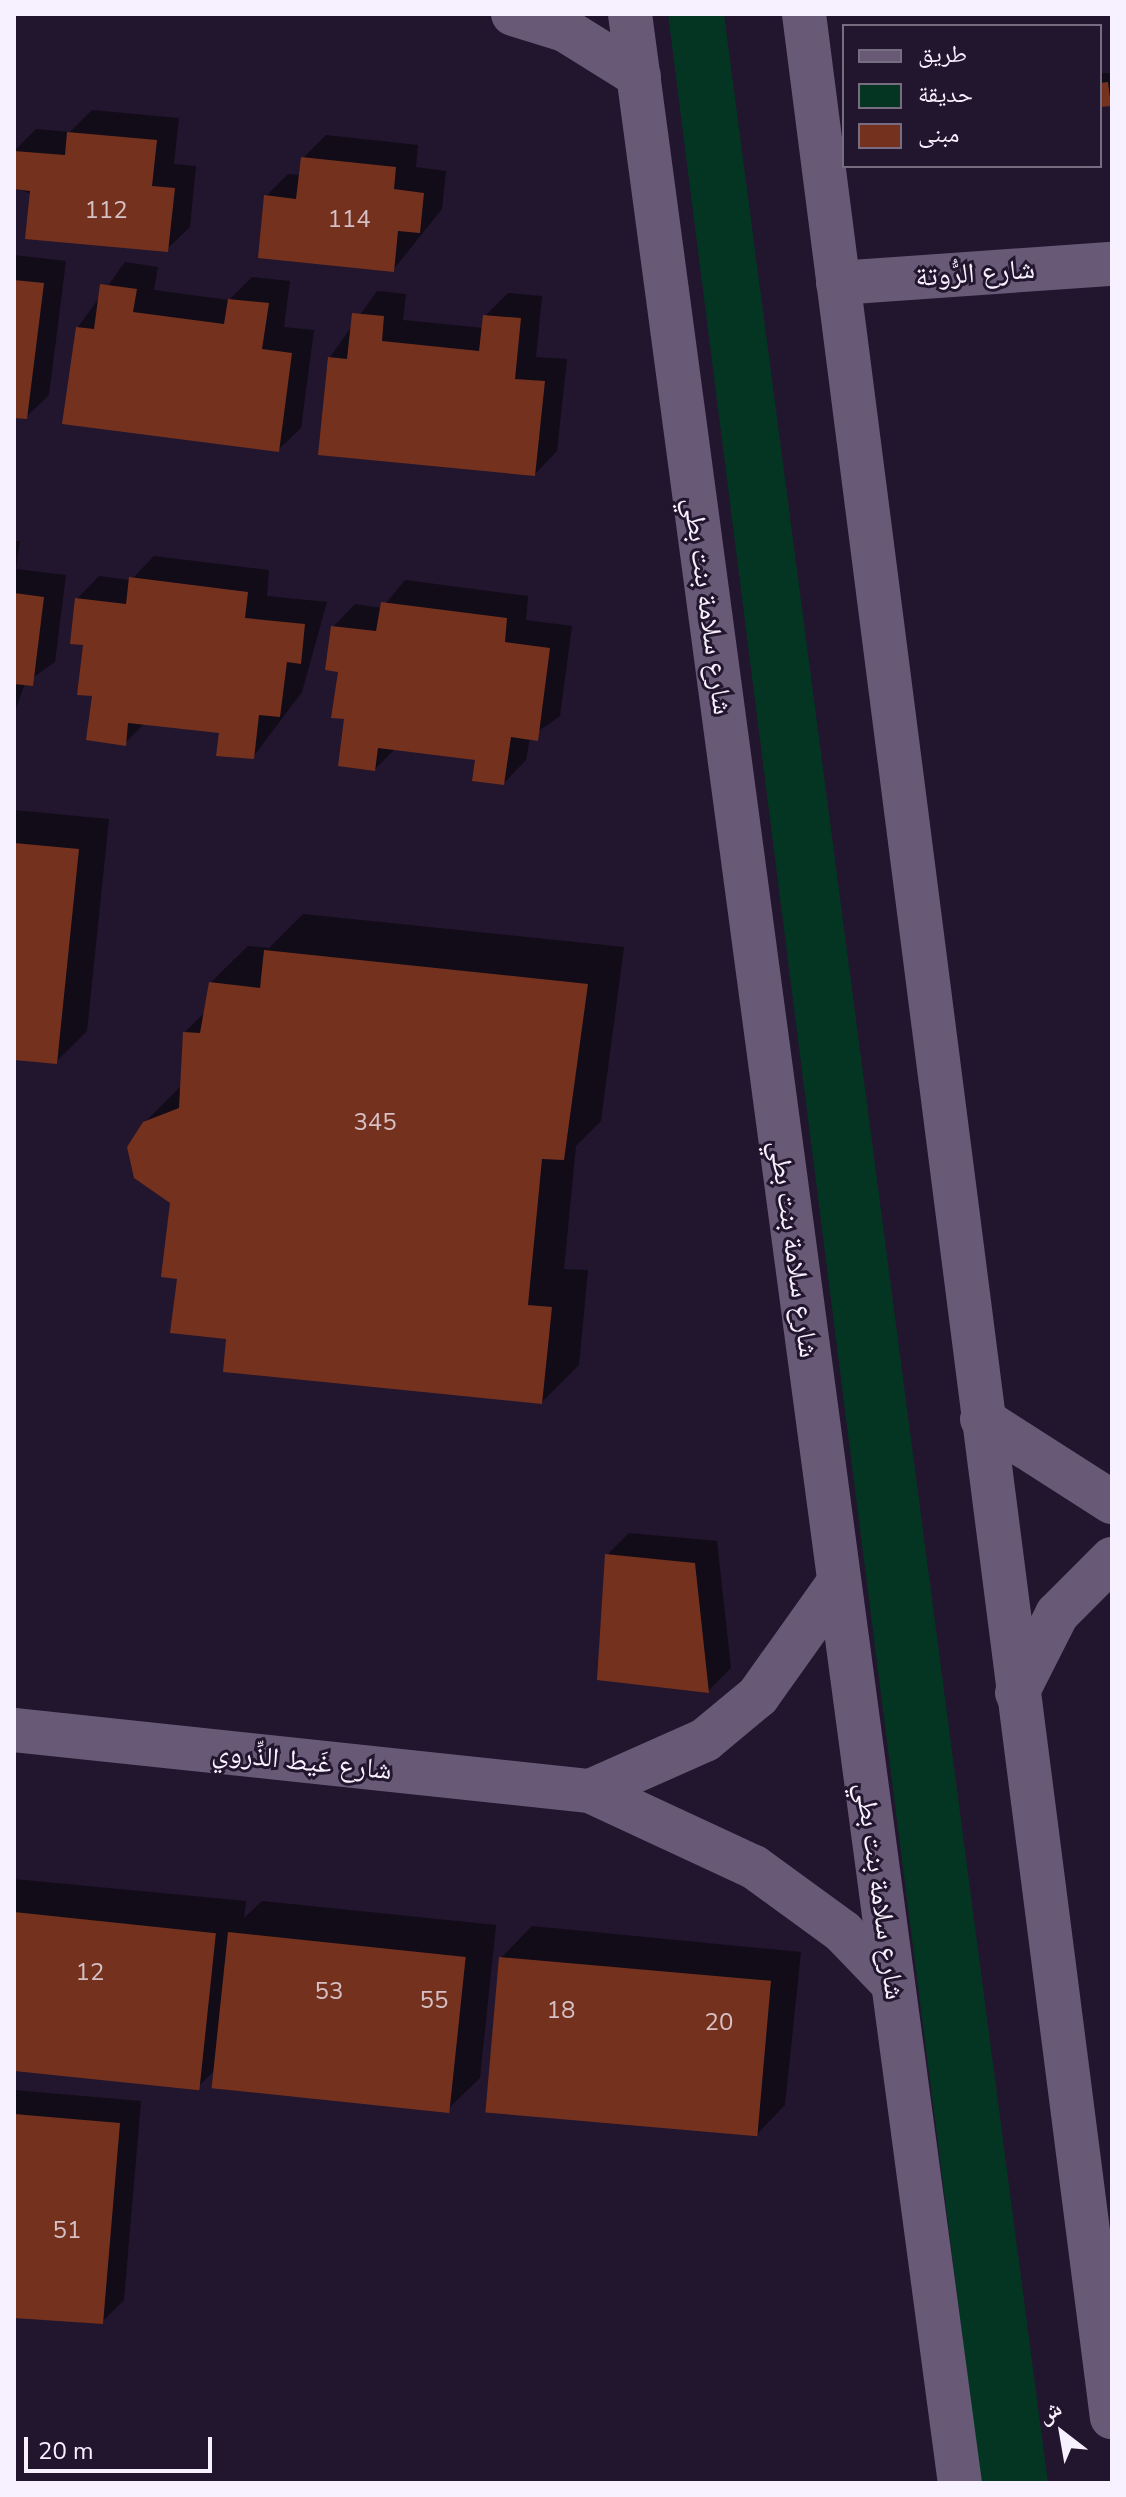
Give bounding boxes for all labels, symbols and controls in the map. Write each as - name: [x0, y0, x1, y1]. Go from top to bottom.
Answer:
- legend: [842, 24, 1102, 168]
- text: طريق: [918, 38, 967, 70]
- text: حديقة: [918, 78, 973, 110]
- text: مبنى: [918, 118, 959, 150]
- house number: 112: [84, 197, 128, 225]
- house number: 114: [327, 206, 371, 234]
- street label: شارع الرُّوتة: [914, 252, 1036, 294]
- street label: شارع سلامة بنت بطي: [676, 495, 740, 717]
- house number: 345: [353, 1109, 397, 1137]
- street label: شارع سلامة بنت بطي: [762, 1138, 826, 1360]
- street label: شارع غَيط الذِّروي: [210, 1735, 394, 1787]
- street label: شارع سلامة بنت بطي: [848, 1780, 912, 2002]
- house number: 12: [76, 1959, 104, 1987]
- house number: 53: [315, 1978, 343, 2006]
- house number: 55: [420, 1987, 448, 2015]
- house number: 18: [547, 1997, 575, 2025]
- house number: 20: [705, 2009, 733, 2037]
- house number: 51: [53, 2217, 81, 2245]
- north arrow: [1022, 2393, 1102, 2473]
- text: ش: [1032, 2394, 1067, 2431]
- scale bar: [28, 2421, 216, 2471]
- text: 20 m: [38, 2435, 94, 2467]

